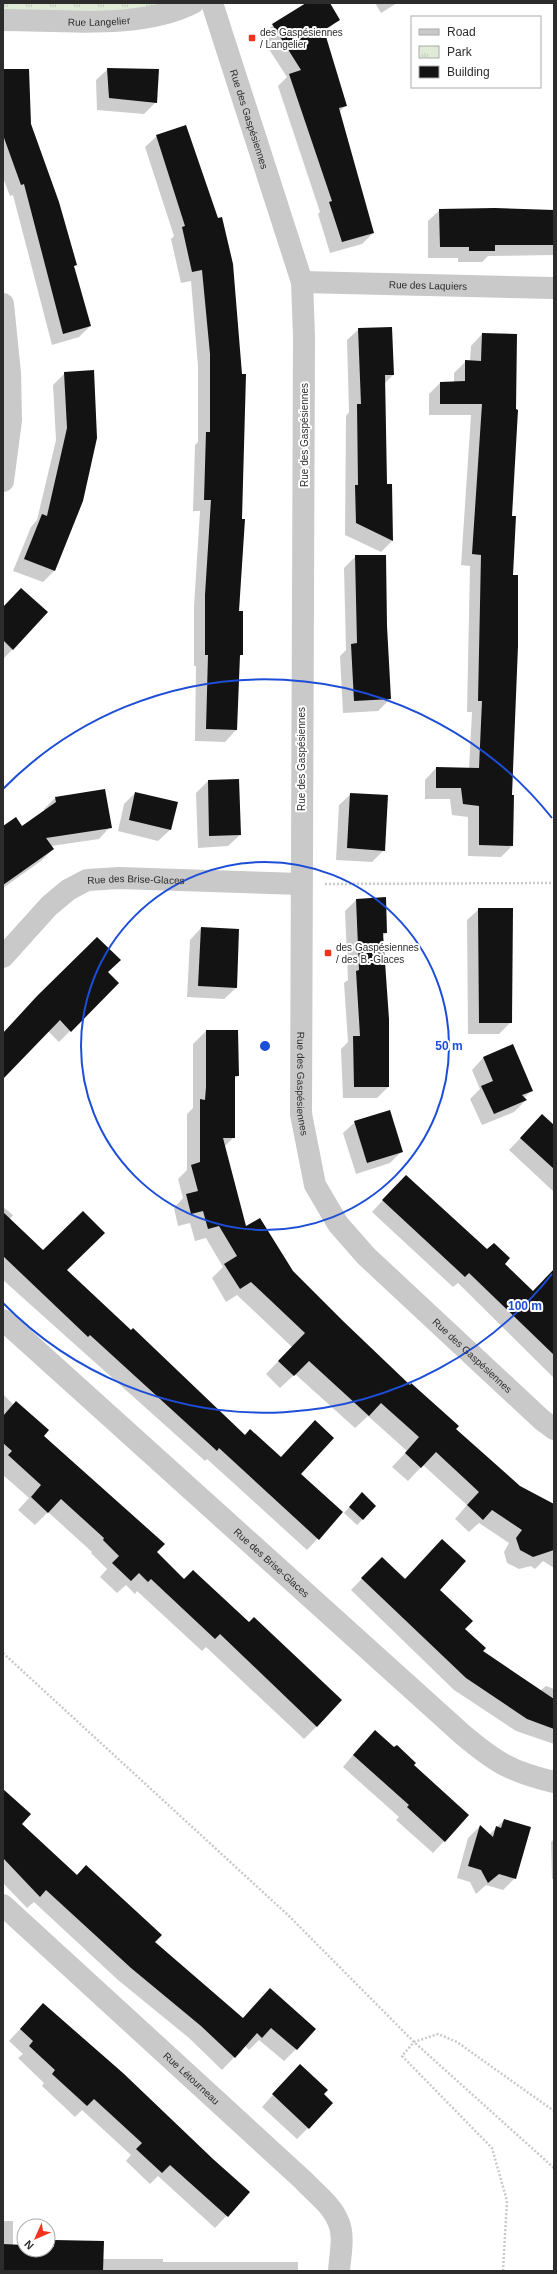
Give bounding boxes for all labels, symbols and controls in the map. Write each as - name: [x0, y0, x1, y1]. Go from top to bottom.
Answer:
- street label: Rue Langelier: [68, 15, 131, 28]
- legend: [411, 16, 541, 88]
- text: Road: [447, 25, 476, 39]
- place label: des Gaspésiennes / Langelier: [260, 27, 343, 50]
- marker: des Gaspésiennes / Langelier: [247, 33, 257, 43]
- text: Park: [447, 45, 473, 59]
- text: Building: [447, 65, 490, 79]
- street label: Rue des Gaspésiennes: [228, 68, 270, 170]
- street label: Rue des Laquiers: [389, 279, 467, 292]
- street label: Rue des Gaspésiennes: [299, 383, 310, 487]
- street label: Rue des Gaspésiennes: [296, 707, 307, 811]
- street label: Rue des Brise-Glaces: [87, 873, 185, 886]
- place label: des Gaspésiennes / des B.-Glaces: [336, 942, 419, 965]
- marker: des Gaspésiennes / des B.-Glaces: [323, 948, 333, 958]
- street label: Rue des Gaspésiennes: [295, 1032, 310, 1137]
- centre of rings: [258, 1039, 272, 1053]
- text: 50 m: [435, 1039, 463, 1053]
- text: 100 m: [508, 1299, 542, 1313]
- street label: Rue des Gaspésiennes: [430, 1316, 514, 1395]
- street label: Rue des Brise-Glaces: [232, 1526, 311, 1600]
- street label: Rue Létourneau: [161, 2050, 222, 2107]
- north arrow: [16, 2218, 56, 2258]
- text: N: [22, 2238, 36, 2252]

